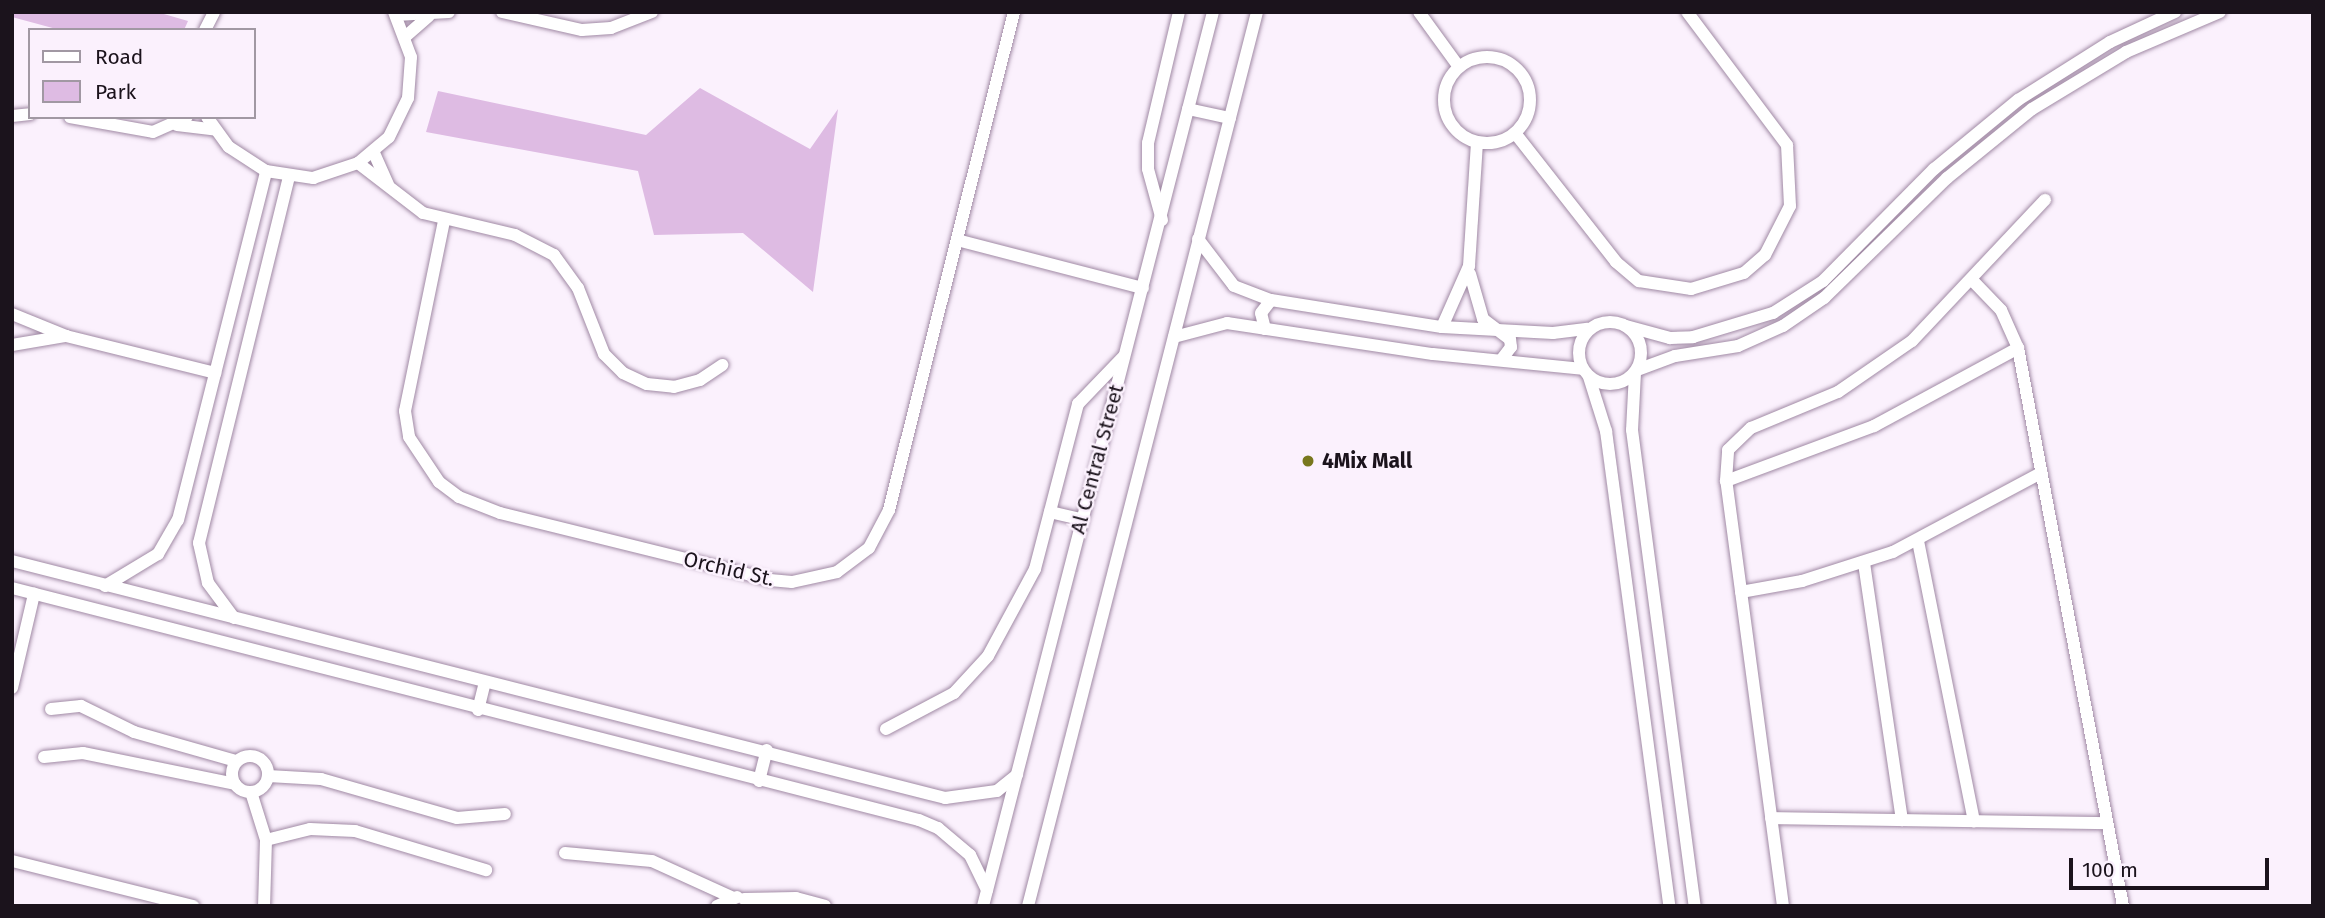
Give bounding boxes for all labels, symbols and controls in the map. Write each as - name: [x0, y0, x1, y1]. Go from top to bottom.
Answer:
- legend: [28, 28, 256, 119]
- text: Road: [95, 44, 143, 70]
- text: Park: [95, 79, 136, 105]
- street label: Al Central Street: [1065, 382, 1129, 536]
- place label: 4Mix Mall: [1322, 448, 1412, 474]
- marker: 4Mix Mall: [1300, 453, 1316, 469]
- street label: Orchid St.: [681, 546, 777, 592]
- scale bar: [2073, 844, 2272, 888]
- text: 100 m: [2082, 857, 2138, 883]

